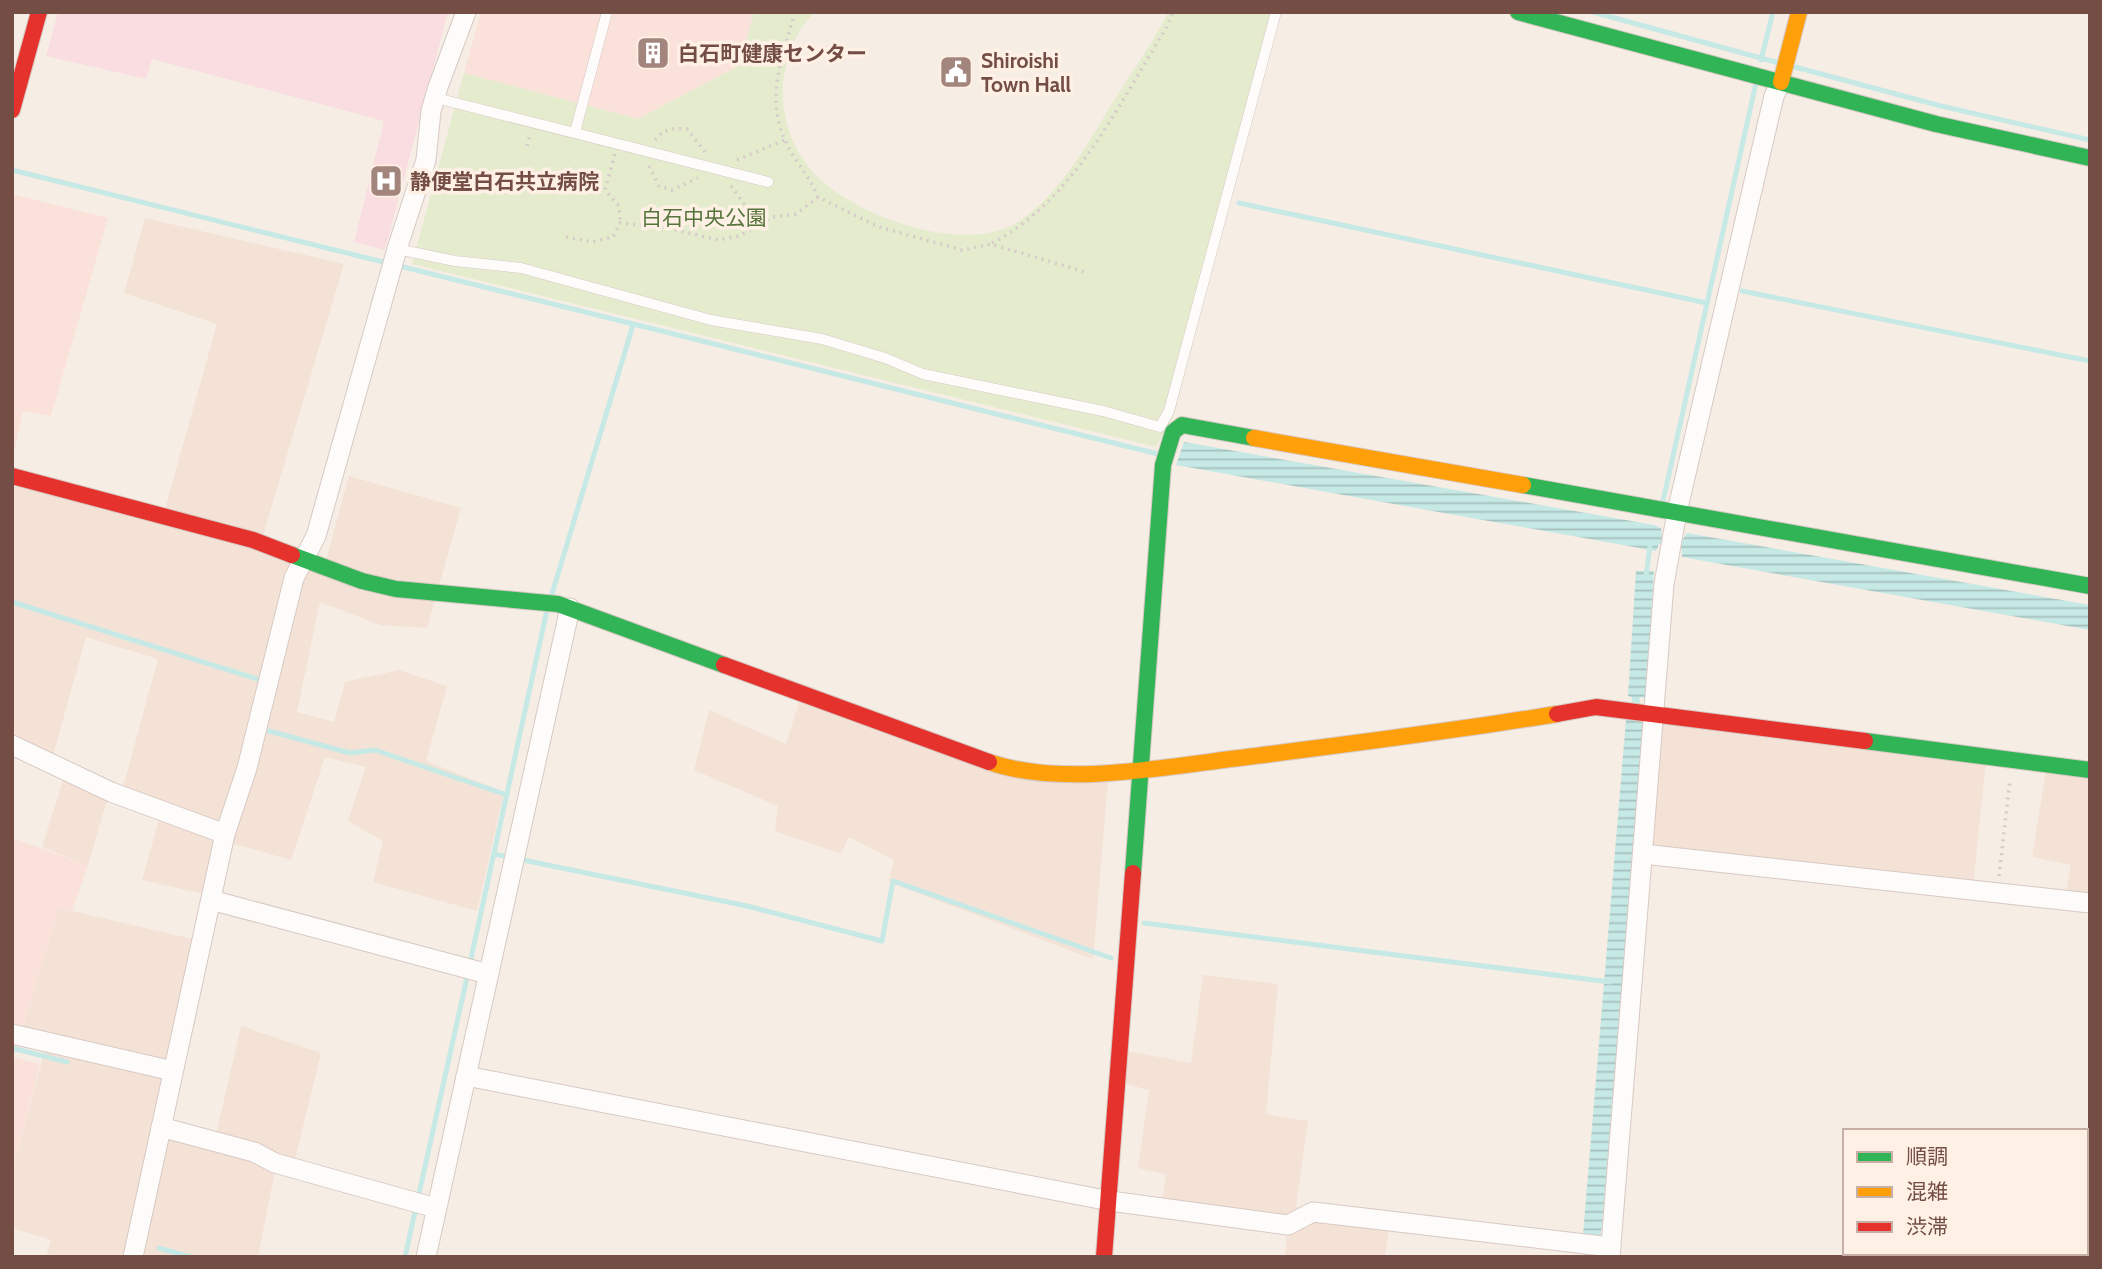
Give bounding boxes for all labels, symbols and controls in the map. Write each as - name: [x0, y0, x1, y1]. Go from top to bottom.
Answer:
- building icon: 白石町健康センター: [634, 34, 672, 72]
- place label: 白石町健康センター: [678, 41, 867, 66]
- place label: Shiroishi Town Hall: [981, 48, 1072, 97]
- public building icon: Shiroishi Town Hall: [937, 53, 975, 91]
- hospital icon: 静便堂白石共立病院: [367, 162, 405, 200]
- place label: 静便堂白石共立病院: [410, 169, 599, 194]
- park label: 白石中央公園: [641, 205, 767, 230]
- legend: [1843, 1129, 2088, 1255]
- text: 順調: [1906, 1144, 1948, 1169]
- text: 混雑: [1906, 1179, 1948, 1204]
- text: 渋滞: [1906, 1214, 1948, 1239]

